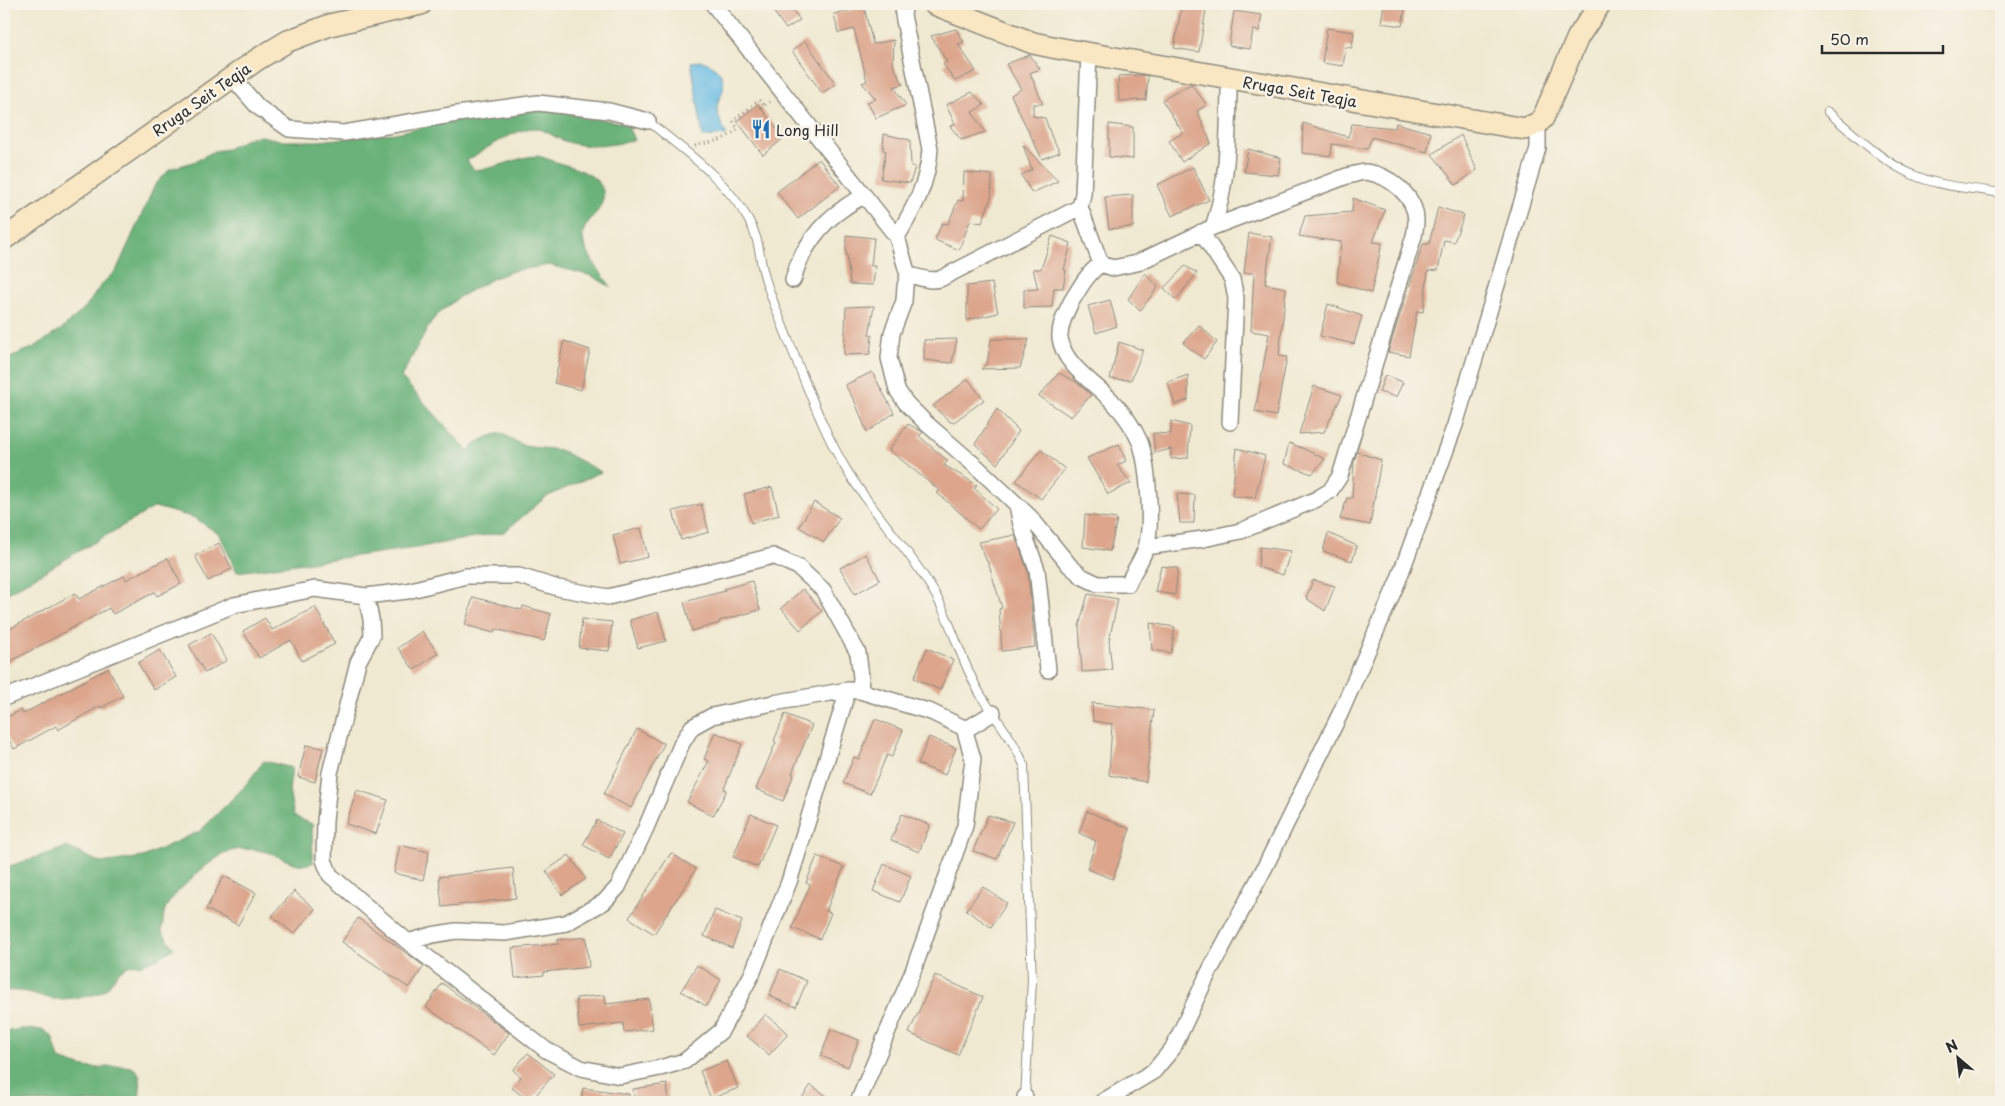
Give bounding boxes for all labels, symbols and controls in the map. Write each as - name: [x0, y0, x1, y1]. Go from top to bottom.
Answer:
- scale bar: [1822, 22, 1944, 54]
- text: 50 m: [1830, 27, 1869, 50]
- street label: Rruga Seit Teqja: [147, 56, 256, 142]
- street label: Rruga Seit Teqja: [1241, 70, 1360, 113]
- restaurant icon: Long Hill: [750, 118, 772, 140]
- place label: Long Hill: [776, 118, 839, 141]
- north arrow: [1932, 1034, 1982, 1084]
- text: N: [1942, 1034, 1961, 1058]

